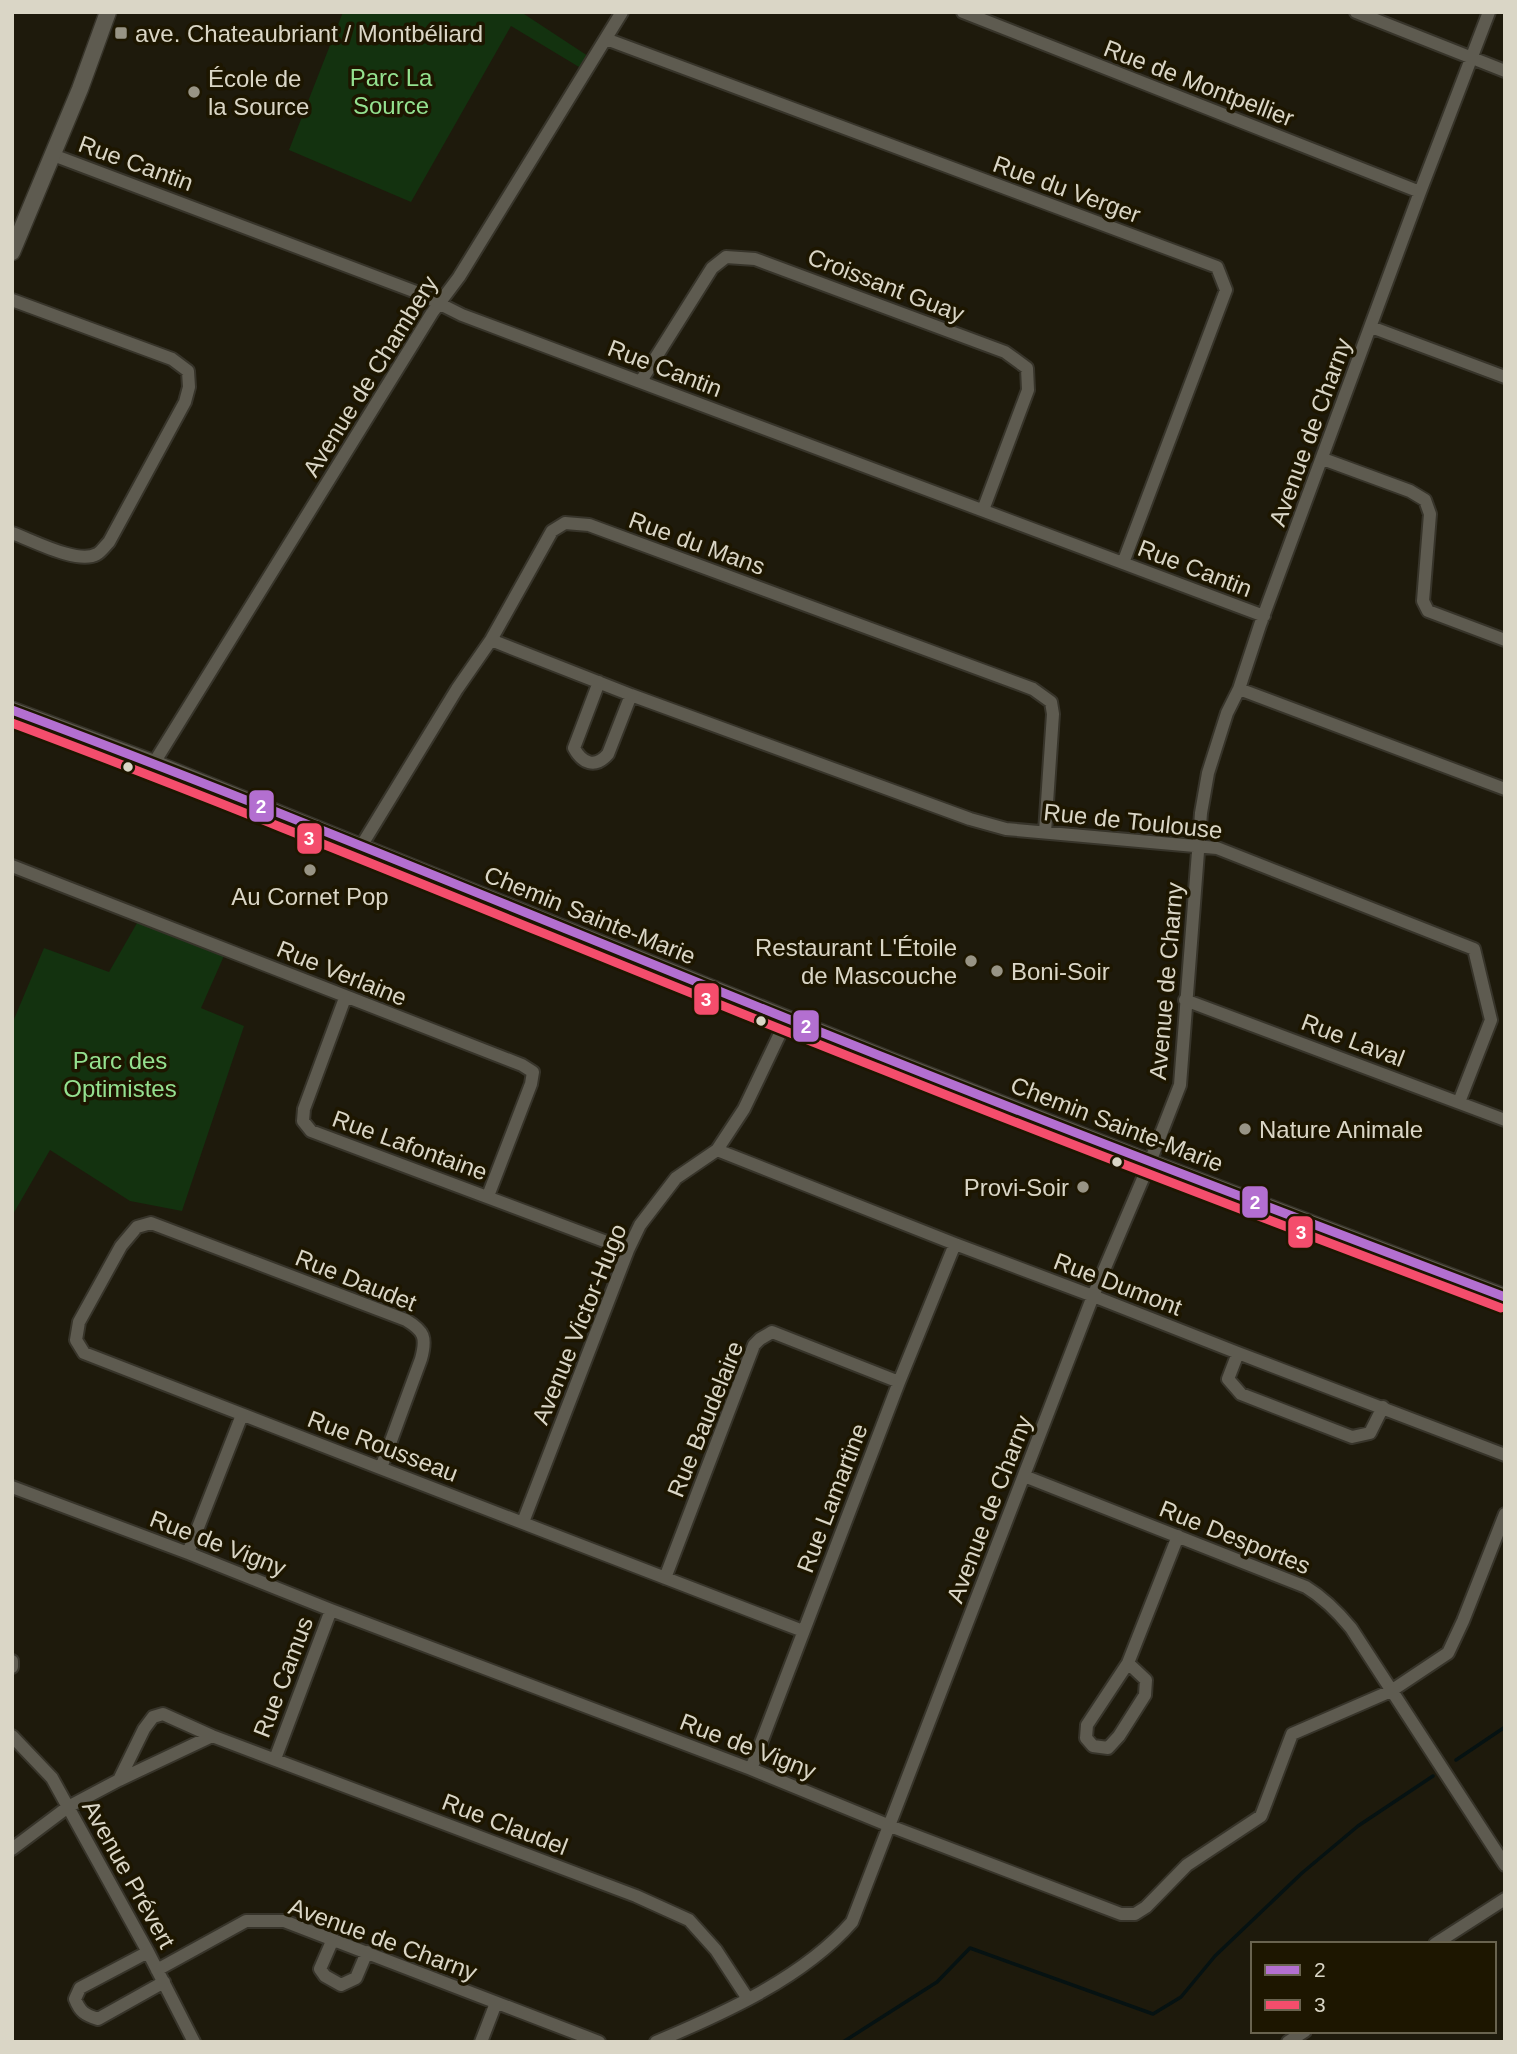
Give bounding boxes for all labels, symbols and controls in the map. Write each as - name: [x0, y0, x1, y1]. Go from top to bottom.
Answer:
- place label: ave. Chateaubriant / Montbéliard: [135, 20, 483, 47]
- marker: ave. Chateaubriant / Montbéliard: [113, 25, 129, 41]
- street label: Rue de Montpellier: [1100, 34, 1298, 132]
- park label: Parc La Source: [350, 64, 433, 119]
- place label: École de la Source: [208, 65, 309, 120]
- marker: École de la Source: [186, 84, 202, 100]
- street label: Rue Cantin: [75, 130, 197, 196]
- street label: Rue du Verger: [990, 150, 1144, 228]
- street label: Croissant Guay: [804, 243, 968, 327]
- street label: Avenue de Chambery: [297, 271, 443, 481]
- street label: Rue Cantin: [604, 334, 726, 402]
- street label: Avenue de Charny: [1263, 334, 1357, 530]
- street label: Rue du Mans: [625, 506, 769, 580]
- street label: Rue Cantin: [1134, 534, 1256, 602]
- unlabelled marker: [121, 760, 135, 774]
- line badge: 2: [248, 789, 275, 823]
- text: 2: [256, 796, 266, 817]
- street label: Rue de Toulouse: [1042, 798, 1224, 844]
- line badge: 3: [296, 822, 323, 855]
- text: 3: [304, 828, 314, 849]
- street label: Chemin Sainte-Marie: [480, 860, 700, 970]
- marker: Au Cornet Pop: [302, 862, 318, 878]
- street label: Avenue de Charny: [1144, 881, 1188, 1081]
- place label: Au Cornet Pop: [231, 883, 389, 910]
- place label: Restaurant L'Étoile de Mascouche: [755, 934, 957, 989]
- street label: Rue Verlaine: [273, 935, 411, 1011]
- marker: Restaurant L'Étoile de Mascouche: [963, 953, 979, 969]
- place label: Boni-Soir: [1011, 958, 1110, 985]
- marker: Boni-Soir: [989, 963, 1005, 979]
- line badge: 3: [693, 982, 720, 1016]
- text: 3: [701, 989, 711, 1010]
- street label: Rue Laval: [1298, 1008, 1408, 1072]
- line badge: 2: [792, 1009, 820, 1043]
- unlabelled marker: [754, 1014, 768, 1028]
- text: 2: [801, 1016, 811, 1037]
- park label: Parc des Optimistes: [63, 1047, 177, 1102]
- street label: Chemin Sainte-Marie: [1007, 1071, 1227, 1177]
- street label: Rue Lafontaine: [329, 1104, 491, 1186]
- place label: Nature Animale: [1259, 1116, 1423, 1143]
- marker: Nature Animale: [1237, 1121, 1253, 1137]
- unlabelled marker: [1110, 1155, 1124, 1169]
- place label: Provi-Soir: [964, 1174, 1069, 1201]
- marker: Provi-Soir: [1075, 1179, 1091, 1195]
- line badge: 2: [1241, 1185, 1269, 1219]
- text: 2: [1250, 1192, 1260, 1213]
- line badge: 3: [1287, 1215, 1314, 1249]
- street label: Avenue Victor-Hugo: [526, 1220, 632, 1428]
- text: 3: [1296, 1222, 1306, 1243]
- street label: Rue Daudet: [292, 1243, 421, 1317]
- street label: Rue Dumont: [1050, 1247, 1186, 1321]
- street label: Rue Baudelaire: [661, 1337, 749, 1501]
- street label: Rue Rousseau: [304, 1405, 462, 1487]
- street label: Avenue de Charny: [941, 1412, 1037, 1606]
- street label: Rue Lamartine: [791, 1420, 873, 1576]
- street label: Rue Desportes: [1156, 1494, 1314, 1580]
- street label: Rue de Vigny: [146, 1505, 290, 1581]
- street label: Rue Camus: [248, 1613, 318, 1741]
- street label: Rue de Vigny: [676, 1708, 820, 1784]
- street label: Rue Claudel: [439, 1788, 571, 1860]
- street label: Avenue Prévert: [77, 1795, 181, 1953]
- street label: Avenue de Charny: [285, 1892, 481, 1986]
- legend: [1251, 1942, 1496, 2033]
- text: 2: [1314, 1958, 1326, 1981]
- text: 3: [1314, 1993, 1326, 2016]

